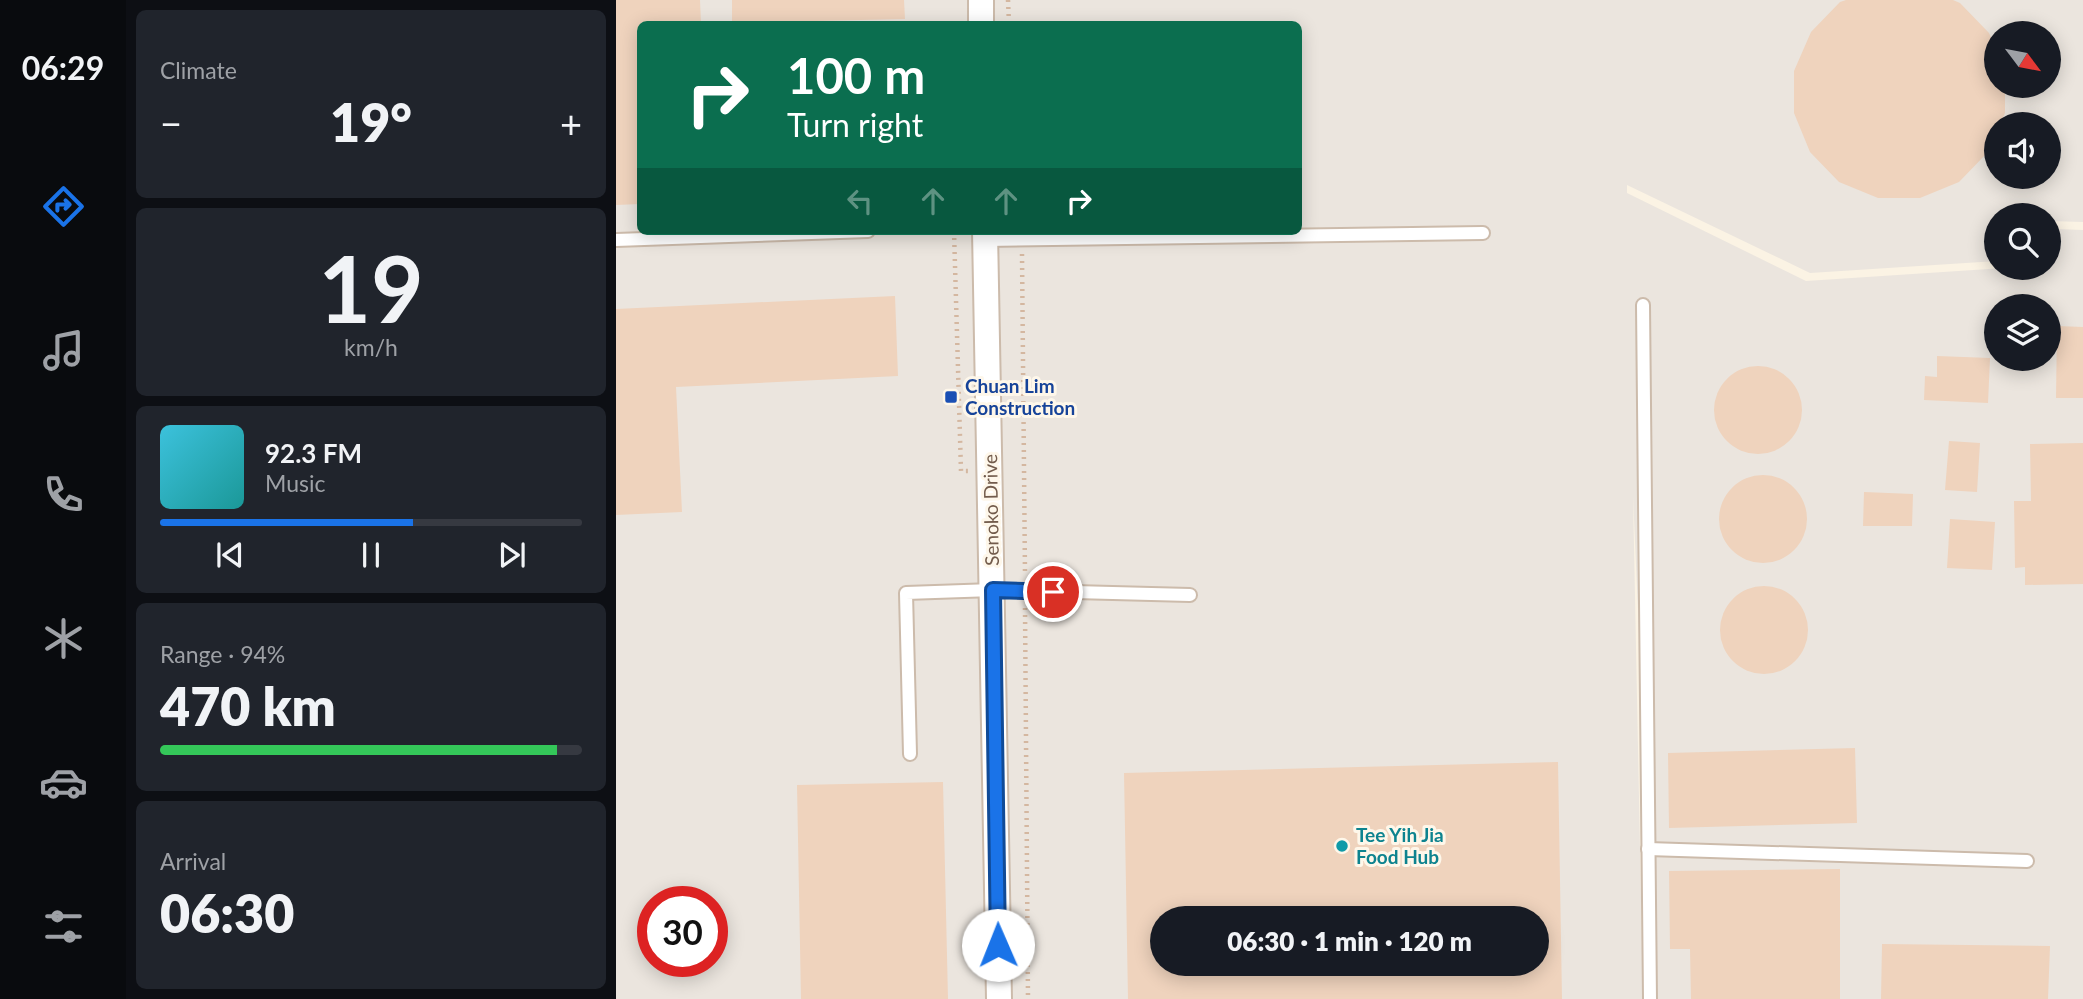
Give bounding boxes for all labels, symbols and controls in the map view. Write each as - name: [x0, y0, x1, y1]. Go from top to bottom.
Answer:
- north arrow: [1984, 21, 2062, 98]
- map controls: [1984, 21, 2061, 371]
- text: 100 m: [787, 46, 925, 104]
- text: 06:29: [22, 48, 104, 87]
- icon: right: [672, 49, 763, 140]
- text: Climate: [160, 56, 237, 84]
- text: 19°: [330, 91, 412, 153]
- text: −: [160, 100, 182, 146]
- text: +: [560, 100, 582, 146]
- text: Turn right: [787, 105, 923, 144]
- button: sound: [1984, 112, 2061, 189]
- icon: directions: [39, 182, 88, 231]
- icon: left: [841, 182, 879, 220]
- icon: ahead: [914, 182, 952, 220]
- icon: ahead: [987, 182, 1025, 220]
- icon: right: [1060, 182, 1098, 220]
- button: search: [1984, 203, 2061, 280]
- text: 19: [318, 233, 424, 342]
- button: layers: [1984, 294, 2061, 371]
- icon: music: [39, 326, 88, 375]
- text: km/h: [344, 333, 398, 361]
- place label: Chuan Lim Construction: [965, 374, 1075, 419]
- marker: Chuan Lim Construction: [943, 389, 959, 405]
- text: 92.3 FM: [265, 437, 362, 469]
- street label: Senoko Drive: [978, 454, 1003, 566]
- text: Music: [265, 469, 325, 497]
- icon: phone: [39, 470, 88, 519]
- icon: previous: [211, 536, 249, 574]
- icon: pause: [352, 536, 390, 574]
- icon: next: [493, 536, 531, 574]
- pin: [1023, 562, 1083, 622]
- icon: arrive: [1034, 573, 1072, 611]
- icon: climate: [39, 614, 88, 663]
- text: Range · 94%: [160, 640, 285, 668]
- text: 470 km: [160, 675, 336, 737]
- icon: car: [39, 758, 88, 807]
- place label: Tee Yih Jia Food Hub: [1356, 823, 1444, 868]
- marker: Tee Yih Jia Food Hub: [1334, 838, 1350, 854]
- text: Arrival: [160, 847, 226, 875]
- text: 06:30: [160, 882, 294, 944]
- speed limit sign: 30: [637, 886, 728, 977]
- icon: filters: [39, 902, 88, 951]
- position arrow: [961, 908, 1035, 982]
- text: 06:30 · 1 min · 120 m: [1227, 925, 1472, 957]

